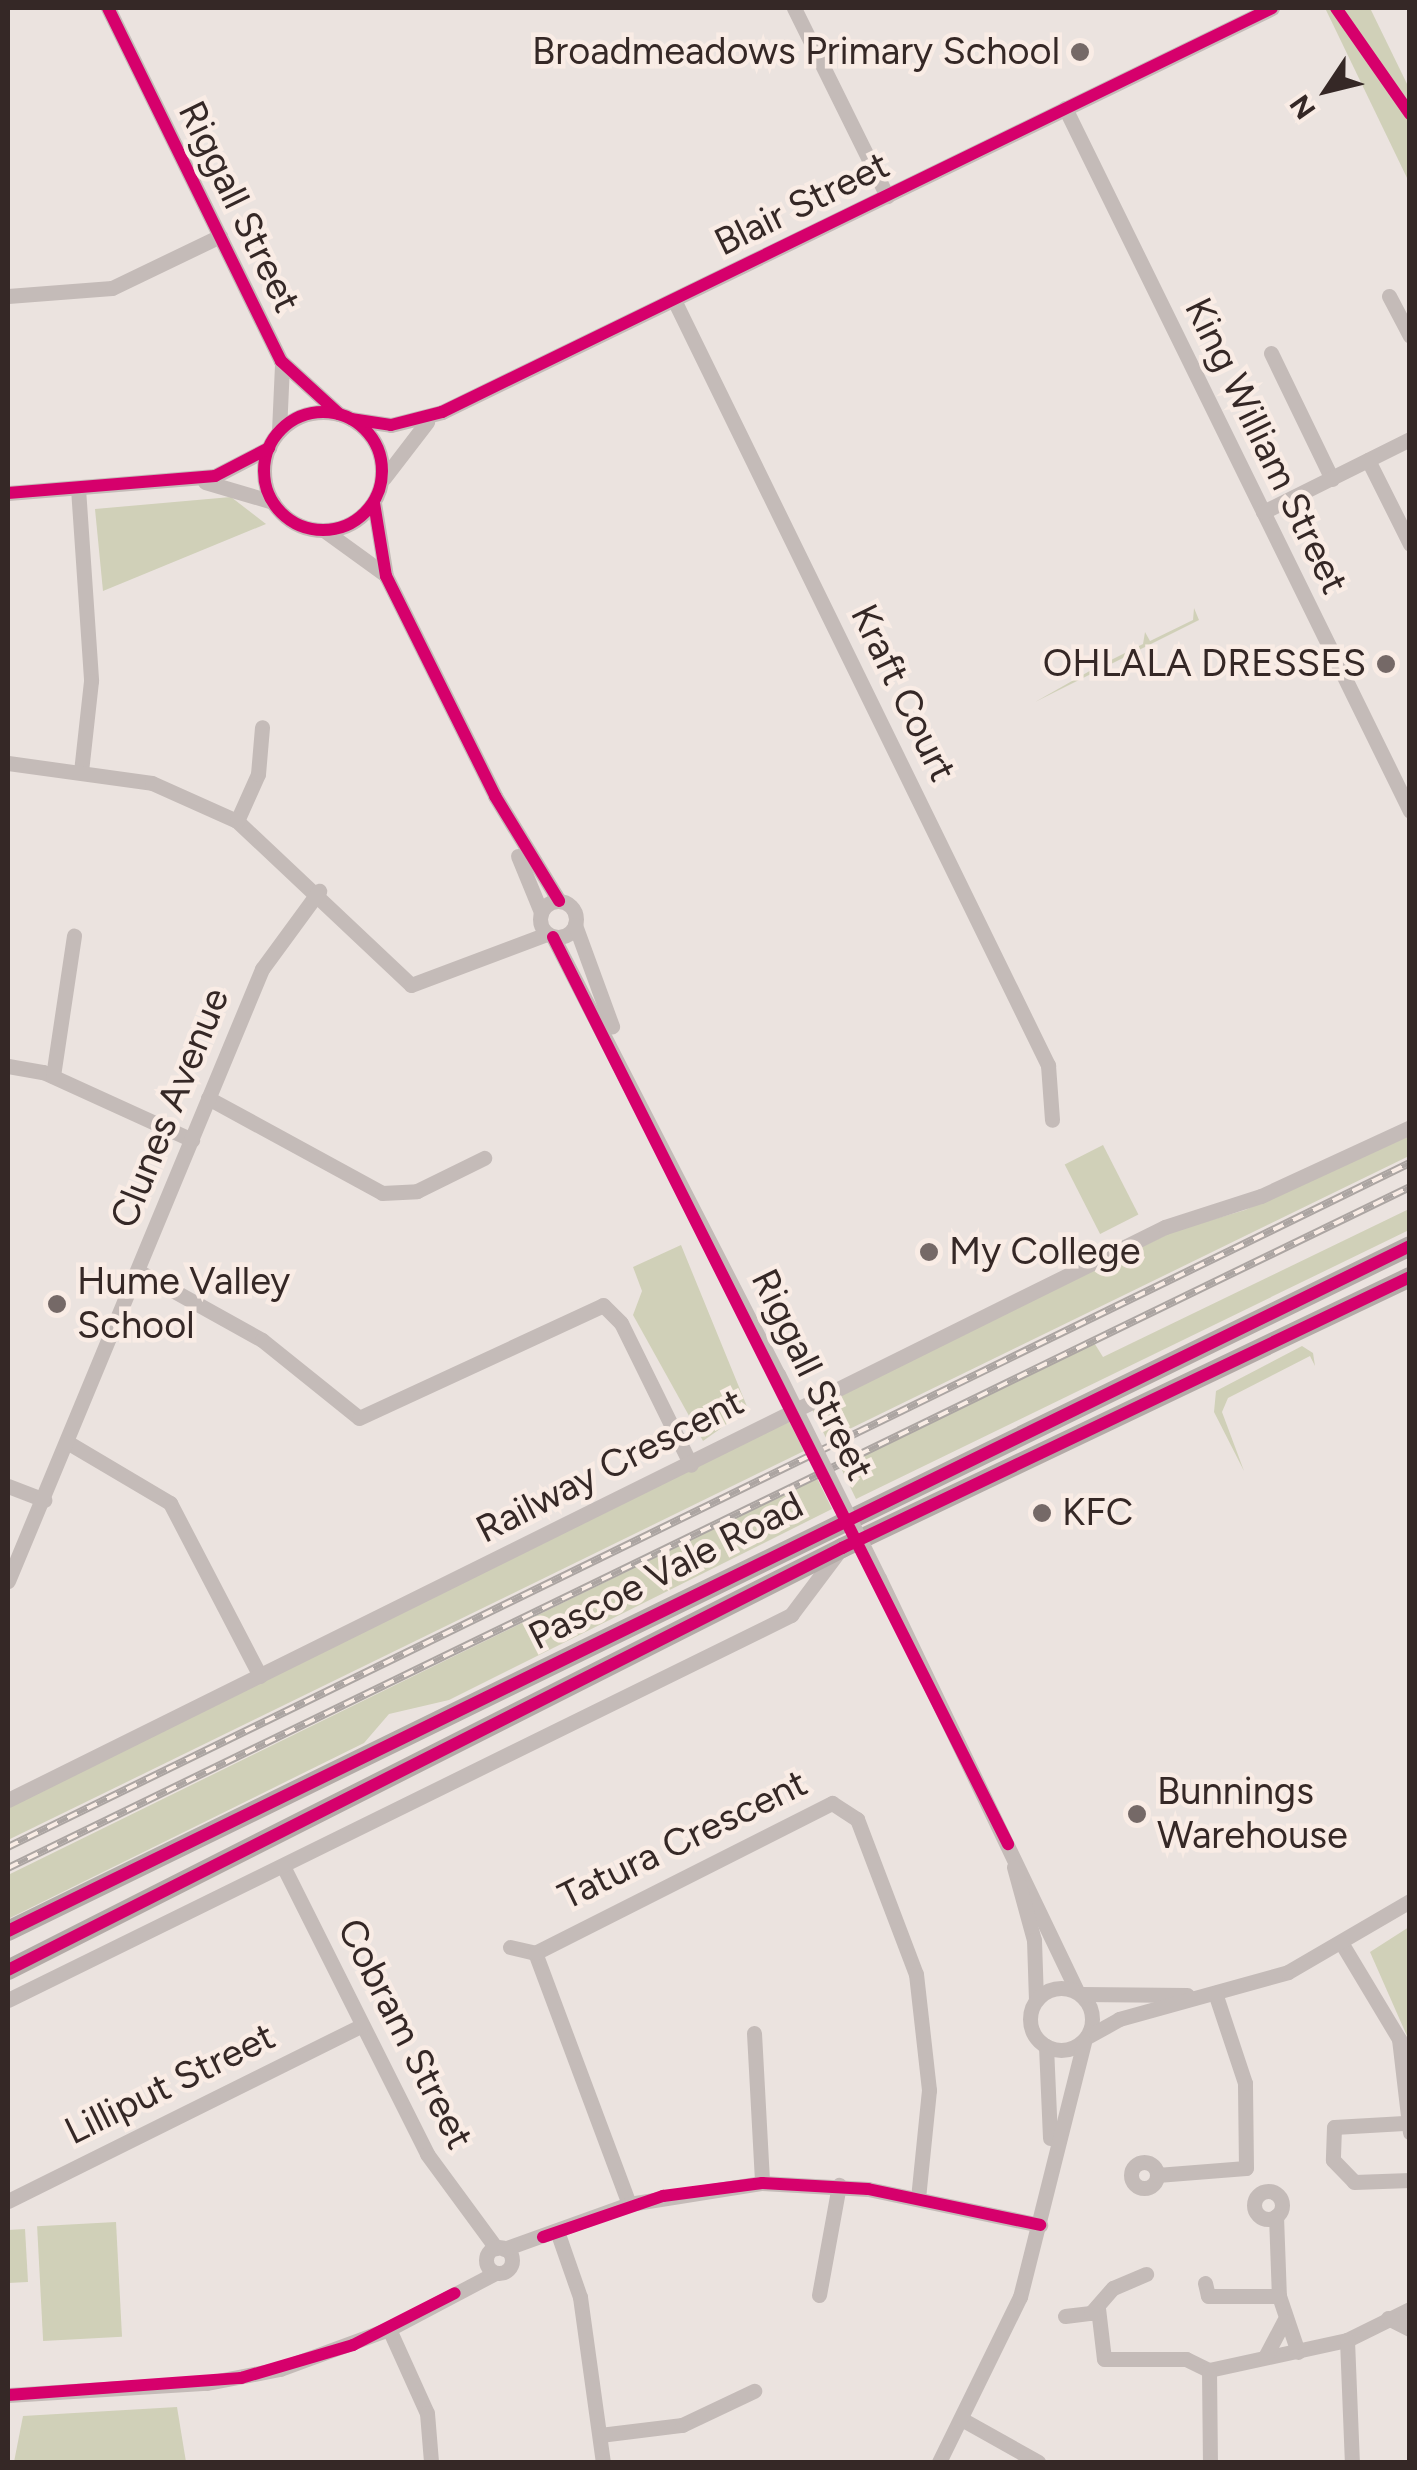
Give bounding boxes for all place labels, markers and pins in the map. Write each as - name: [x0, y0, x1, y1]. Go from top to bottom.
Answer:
- place label: Broadmeadows Primary School: [532, 29, 1060, 75]
- marker: Broadmeadows Primary School: [1069, 41, 1091, 63]
- place label: OHLALA DRESSES: [1043, 641, 1366, 687]
- marker: OHLALA DRESSES: [1375, 653, 1397, 675]
- place label: My College: [949, 1229, 1140, 1275]
- marker: My College: [918, 1241, 940, 1263]
- place label: Hume Valley School: [77, 1259, 290, 1348]
- marker: Hume Valley School: [46, 1293, 68, 1315]
- place label: KFC: [1062, 1490, 1133, 1536]
- marker: KFC: [1031, 1502, 1053, 1524]
- place label: Bunnings Warehouse: [1157, 1769, 1348, 1858]
- marker: Bunnings Warehouse: [1126, 1803, 1148, 1825]

